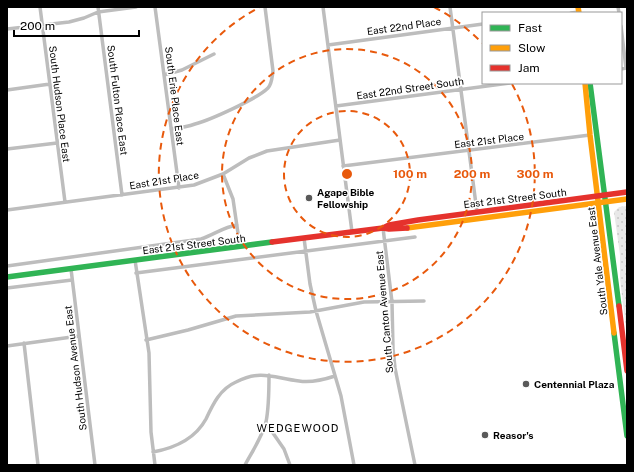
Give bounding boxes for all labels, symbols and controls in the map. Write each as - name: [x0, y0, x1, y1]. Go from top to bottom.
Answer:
- scale bar: [14, 12, 139, 38]
- legend: [482, 12, 622, 84]
- street label: East 22nd Place: [366, 15, 442, 37]
- text: 200 m: [20, 19, 55, 33]
- text: Fast: [518, 21, 543, 35]
- text: Slow: [518, 41, 546, 55]
- street label: South Fulton Place East: [105, 44, 131, 156]
- street label: South Hudson Place East: [47, 45, 73, 163]
- street label: South Erie Place East: [163, 46, 187, 146]
- text: Jam: [518, 61, 540, 75]
- street label: East 22nd Street South: [355, 74, 465, 101]
- street label: East 21st Place: [453, 130, 525, 150]
- centre of rings: [340, 167, 354, 181]
- text: 100 m: [393, 167, 427, 181]
- text: 200 m: [454, 167, 490, 181]
- text: 300 m: [517, 167, 554, 181]
- street label: East 21st Place: [128, 169, 200, 191]
- place label: Agape Bible Fellowship: [317, 186, 375, 210]
- street label: East 21st Street South: [463, 186, 567, 210]
- marker: Agape Bible Fellowship: [304, 193, 314, 203]
- street label: South Yale Avenue East: [584, 206, 610, 316]
- street label: East 21st Street South: [142, 232, 246, 256]
- street label: South Canton Avenue East: [373, 250, 395, 374]
- street label: South Hudson Avenue East: [61, 305, 89, 431]
- place label: Centennial Plaza: [534, 378, 615, 390]
- marker: Centennial Plaza: [521, 379, 531, 389]
- district label: WEDGEWOOD: [257, 422, 340, 434]
- place label: Reasor's: [493, 429, 534, 441]
- marker: Reasor's: [480, 430, 490, 440]

